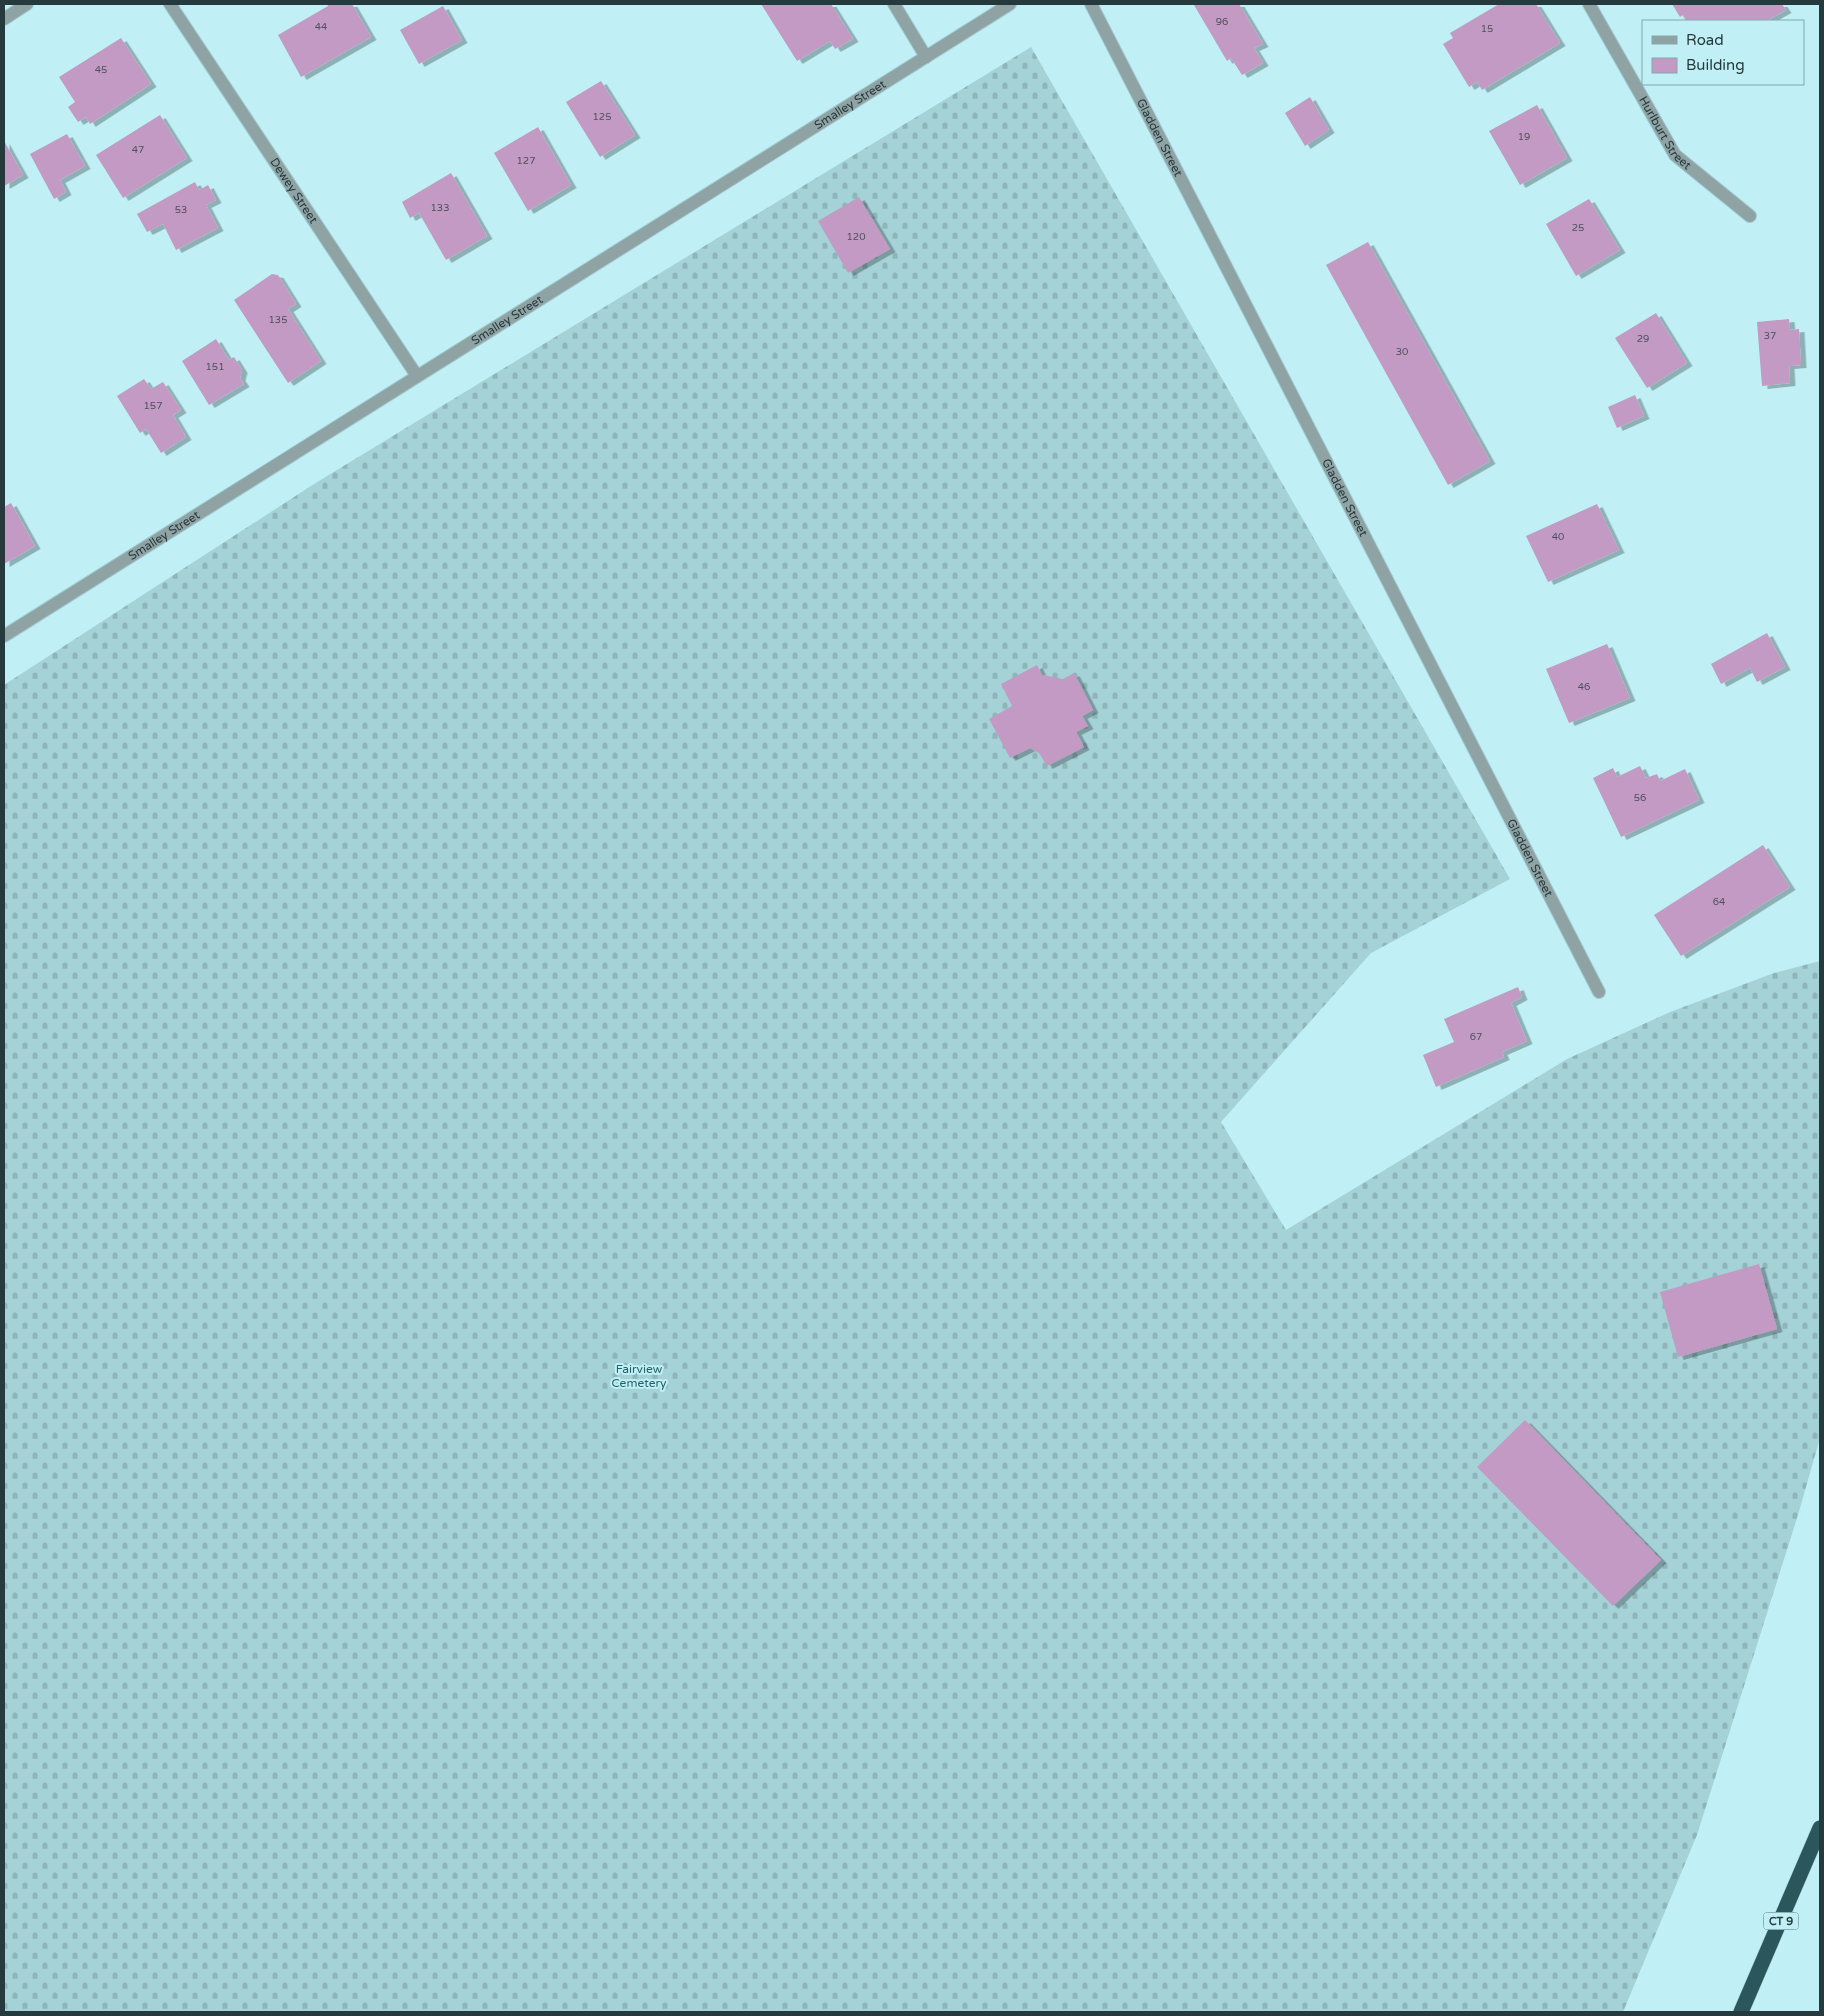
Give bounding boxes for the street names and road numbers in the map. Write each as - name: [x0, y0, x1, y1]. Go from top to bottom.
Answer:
- street label: Smalley Street: [812, 77, 889, 132]
- street label: Hurlburt Street: [1636, 94, 1694, 173]
- street label: Gladden Street: [1134, 96, 1186, 179]
- street label: Dewey Street: [267, 155, 321, 226]
- street label: Smalley Street: [469, 292, 546, 348]
- street label: Gladden Street: [1319, 456, 1371, 539]
- street label: Smalley Street: [126, 508, 203, 563]
- street label: Gladden Street: [1504, 817, 1556, 899]
- road number: CT 9: [1764, 1912, 1798, 1930]

